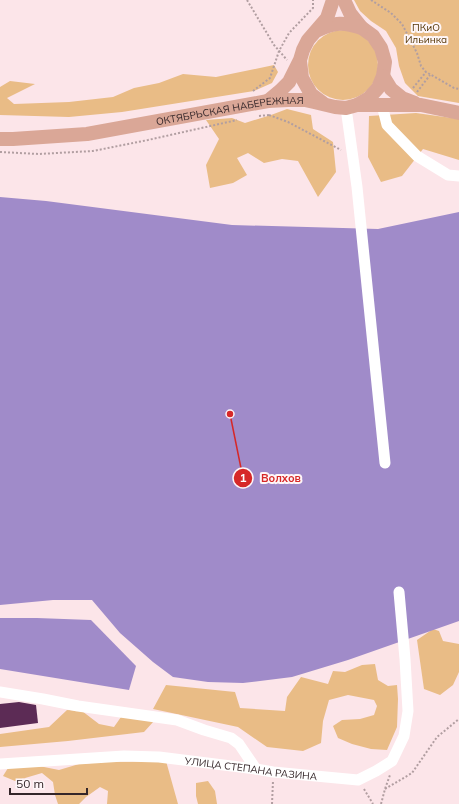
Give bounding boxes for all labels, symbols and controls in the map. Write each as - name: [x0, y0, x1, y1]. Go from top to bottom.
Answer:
- park label: ПКиО Ильинка: [405, 21, 447, 46]
- street label: ОКТЯБРЬСКАЯ НАБЕРЕЖНАЯ: [155, 94, 304, 128]
- callout: Волхов: [233, 466, 309, 489]
- text: 1: [239, 470, 247, 485]
- text: Волхов: [261, 471, 301, 485]
- street label: УЛИЦА СТЕПАНА РАЗИНА: [183, 754, 318, 783]
- scale bar: [10, 770, 87, 796]
- text: 50 m: [16, 776, 44, 791]

